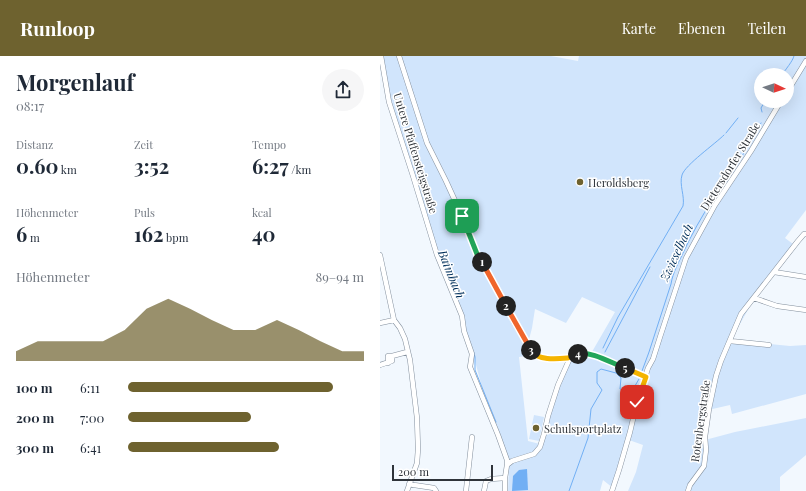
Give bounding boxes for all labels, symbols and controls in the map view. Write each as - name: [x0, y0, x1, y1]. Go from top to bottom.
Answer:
- text: Runloop: [20, 15, 95, 41]
- text: Karte: [622, 19, 656, 38]
- text: Ebenen: [678, 19, 725, 38]
- text: Teilen: [747, 19, 786, 38]
- text: Morgenlauf: [16, 67, 134, 97]
- north arrow: [754, 68, 794, 108]
- map controls: [754, 68, 794, 108]
- button: share: [322, 69, 364, 111]
- street label: Untere Pfaffensteigstraße: [390, 91, 442, 216]
- text: 08:17: [16, 97, 44, 114]
- street label: Dietersdorfer Straße: [697, 118, 764, 213]
- text: Distanz: [16, 137, 53, 152]
- text: Zeit: [134, 137, 153, 152]
- text: Tempo: [252, 137, 286, 152]
- text: 0.60: [16, 152, 58, 179]
- text: 3:52: [134, 152, 169, 179]
- text: 6:27: [252, 152, 289, 179]
- text: km: [58, 162, 77, 177]
- text: /km: [289, 162, 311, 177]
- place label: Heroldsberg: [588, 175, 649, 190]
- marker: Heroldsberg: [575, 177, 585, 187]
- pin: [445, 199, 479, 233]
- text: Höhenmeter: [16, 205, 78, 220]
- text: Puls: [134, 205, 155, 220]
- text: kcal: [252, 205, 272, 220]
- icon: arrive: [451, 205, 473, 227]
- text: 6: [16, 220, 27, 247]
- text: 162: [134, 220, 163, 247]
- text: 40: [252, 220, 275, 247]
- water label: Zwieselbach: [655, 221, 696, 284]
- text: m: [27, 230, 40, 245]
- text: bpm: [163, 230, 188, 245]
- water label: Baimbach: [435, 246, 469, 301]
- pin: 1: [472, 252, 492, 272]
- text: 1: [480, 254, 484, 269]
- text: Höhenmeter: [16, 268, 90, 285]
- text: 89–94 m: [315, 268, 364, 285]
- pin: 2: [496, 296, 516, 316]
- text: 2: [503, 298, 509, 313]
- pin: 3: [521, 340, 541, 360]
- text: 3: [528, 342, 534, 357]
- pin: 4: [568, 344, 588, 364]
- text: 4: [575, 346, 581, 361]
- pin: 5: [615, 358, 635, 378]
- text: 5: [622, 360, 628, 375]
- text: 100 m: [16, 379, 53, 396]
- text: 6:11: [80, 379, 100, 396]
- street label: Rotenbergstraße: [687, 379, 713, 463]
- pin: [620, 385, 654, 419]
- icon: check: [626, 391, 648, 413]
- text: 200 m: [16, 409, 54, 426]
- text: 7:00: [80, 409, 104, 426]
- place label: Schulsportplatz: [544, 421, 622, 436]
- marker: Schulsportplatz: [531, 423, 541, 433]
- text: 300 m: [16, 439, 54, 456]
- text: 6:41: [80, 439, 101, 456]
- scale bar: [392, 463, 493, 482]
- text: 200 m: [398, 464, 429, 479]

